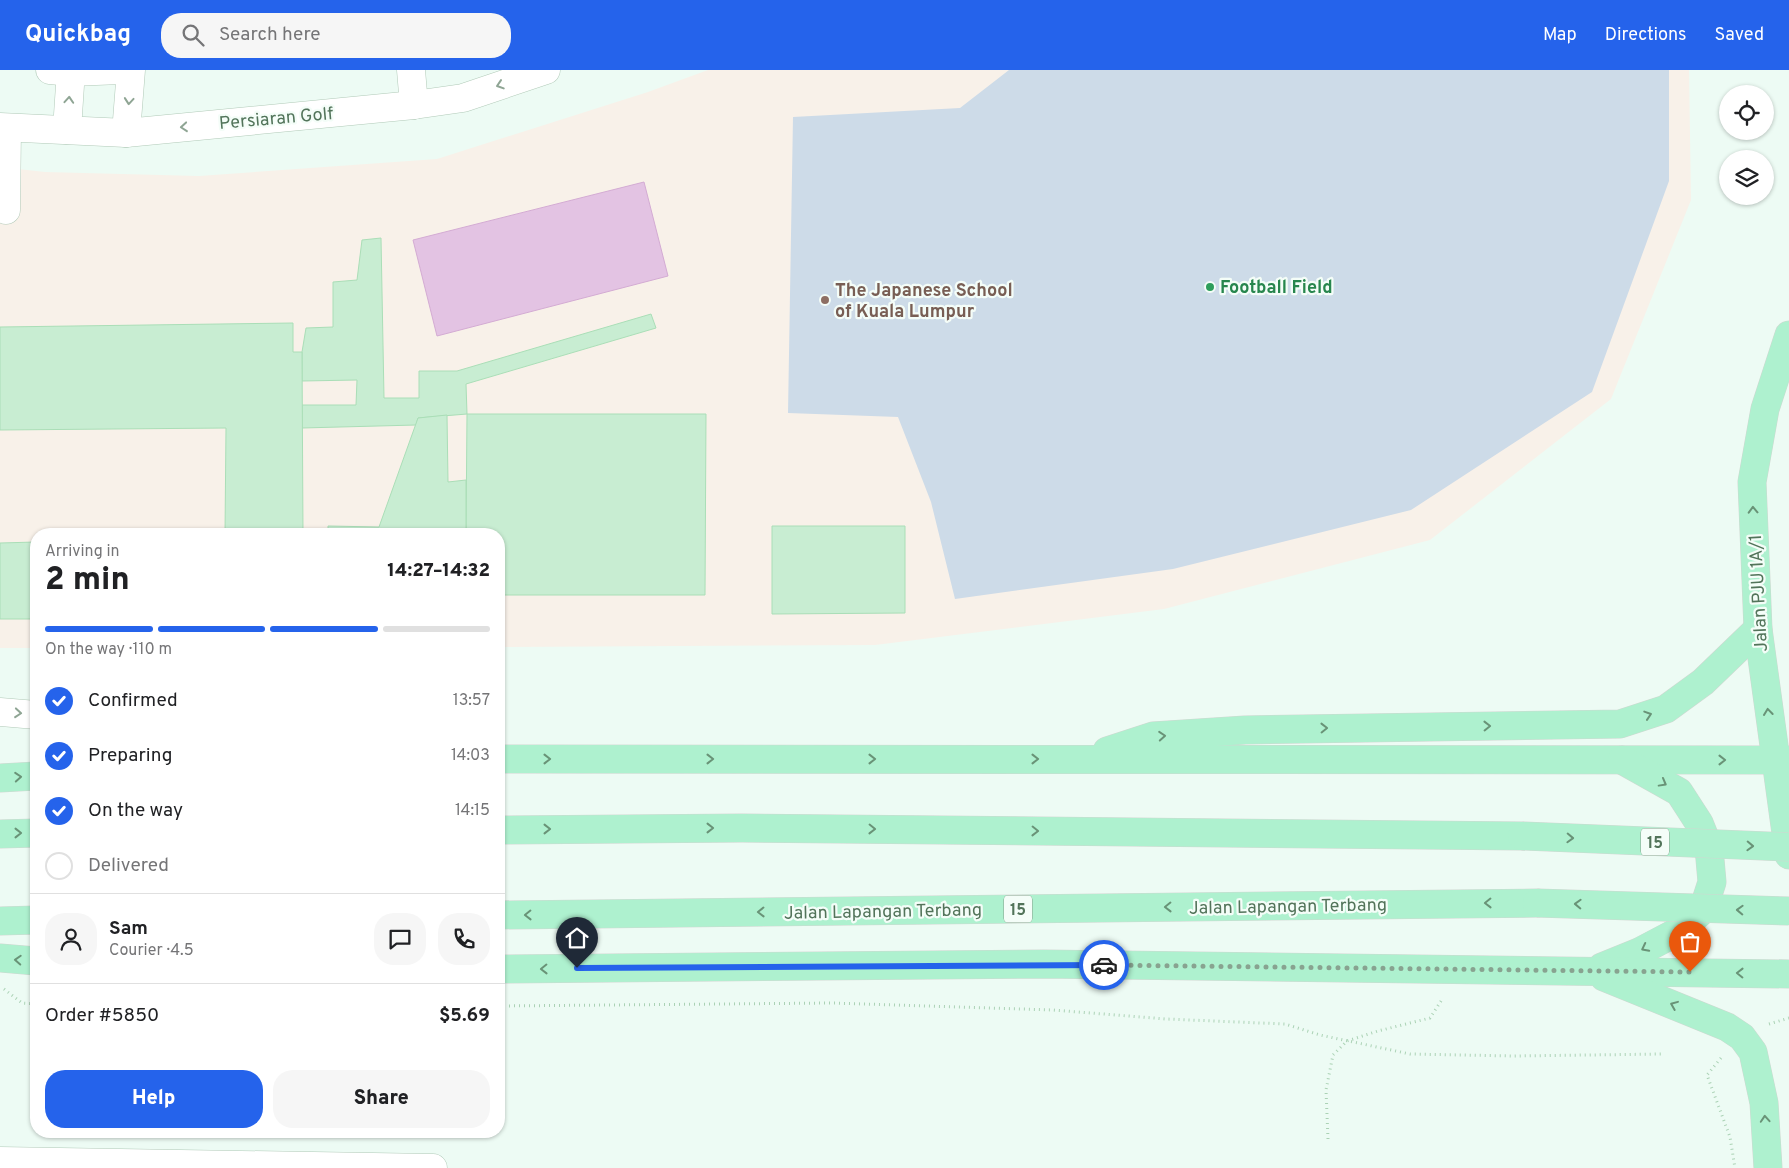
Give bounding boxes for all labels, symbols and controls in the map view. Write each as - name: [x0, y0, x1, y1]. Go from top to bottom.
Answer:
- search box: [161, 13, 511, 58]
- text: Quickbag: [25, 20, 131, 50]
- icon: search: [179, 21, 207, 49]
- text: Search here: [219, 23, 321, 47]
- text: Map: [1543, 24, 1577, 47]
- text: Directions: [1605, 24, 1687, 47]
- text: Saved: [1715, 24, 1764, 47]
- one-way arrow: [496, 80, 505, 90]
- map controls: [1719, 85, 1774, 205]
- button: locate: [1719, 85, 1774, 140]
- one-way arrow: [64, 96, 75, 104]
- one-way arrow: [123, 98, 134, 106]
- street label: Persiaran Golf: [218, 103, 334, 136]
- one-way arrow: [179, 121, 187, 132]
- button: layers: [1719, 150, 1774, 205]
- place label: Football Field: [1220, 277, 1333, 300]
- place label: The Japanese School of Kuala Lumpur: [835, 280, 1013, 324]
- marker: Football Field: [1204, 281, 1216, 293]
- marker: The Japanese School of Kuala Lumpur: [819, 294, 831, 306]
- one-way arrow: [1748, 506, 1758, 514]
- street label: Jalan PJU 1A/1: [1745, 534, 1774, 652]
- text: Arriving in: [45, 542, 120, 562]
- text: 14:27–14:32: [387, 559, 490, 583]
- text: 2 min: [45, 561, 130, 601]
- text: On the way · 110 m: [45, 640, 172, 660]
- icon: check: [45, 687, 73, 715]
- text: Confirmed: [88, 689, 178, 713]
- text: 13:57: [453, 691, 490, 711]
- one-way arrow: [14, 707, 22, 718]
- one-way arrow: [1763, 707, 1774, 715]
- one-way arrow: [1643, 711, 1651, 721]
- one-way arrow: [1483, 721, 1491, 731]
- one-way arrow: [1321, 723, 1329, 734]
- one-way arrow: [1158, 730, 1166, 741]
- icon: check: [45, 742, 73, 770]
- text: Preparing: [88, 744, 172, 768]
- text: 14:03: [451, 746, 490, 766]
- one-way arrow: [544, 754, 552, 764]
- one-way arrow: [706, 754, 714, 764]
- one-way arrow: [869, 754, 877, 764]
- one-way arrow: [1032, 754, 1039, 764]
- one-way arrow: [1718, 755, 1726, 765]
- one-way arrow: [14, 771, 22, 782]
- one-way arrow: [1658, 777, 1667, 787]
- icon: check: [45, 797, 73, 825]
- text: On the way: [88, 799, 183, 823]
- text: 14:15: [455, 801, 490, 821]
- one-way arrow: [706, 823, 714, 833]
- one-way arrow: [544, 824, 552, 834]
- one-way arrow: [869, 824, 877, 834]
- one-way arrow: [1032, 826, 1039, 836]
- one-way arrow: [14, 828, 22, 839]
- road number: 15: [1641, 829, 1669, 856]
- one-way arrow: [1567, 833, 1575, 843]
- one-way arrow: [1746, 840, 1754, 851]
- text: Delivered: [88, 854, 169, 878]
- street label: Jalan Lapangan Terbang: [1189, 894, 1387, 921]
- road number: 15: [1004, 896, 1032, 922]
- one-way arrow: [1484, 898, 1492, 909]
- street label: Jalan Lapangan Terbang: [784, 899, 982, 926]
- one-way arrow: [1574, 899, 1582, 910]
- one-way arrow: [1164, 902, 1172, 912]
- one-way arrow: [1736, 904, 1744, 915]
- one-way arrow: [756, 907, 764, 917]
- one-way arrow: [524, 910, 532, 920]
- button: person: [45, 913, 97, 965]
- button: chat: [374, 913, 426, 965]
- button: phone: [438, 913, 490, 965]
- text: Sam: [109, 917, 148, 941]
- pin: [556, 917, 598, 968]
- pin: [1669, 921, 1711, 972]
- icon: home: [563, 924, 591, 952]
- icon: bag: [1676, 928, 1704, 956]
- courier: [1079, 940, 1129, 990]
- text: Courier · 4.5: [109, 941, 194, 961]
- one-way arrow: [1642, 942, 1651, 952]
- icon: car: [1090, 951, 1118, 979]
- one-way arrow: [14, 955, 22, 966]
- one-way arrow: [540, 964, 548, 974]
- one-way arrow: [1736, 968, 1744, 978]
- one-way arrow: [1670, 1001, 1679, 1012]
- text: Order #5850: [45, 1004, 159, 1028]
- text: $5.69: [439, 1004, 490, 1028]
- button: Help: [45, 1070, 263, 1128]
- button: Share: [273, 1070, 490, 1128]
- one-way arrow: [1759, 1115, 1770, 1123]

